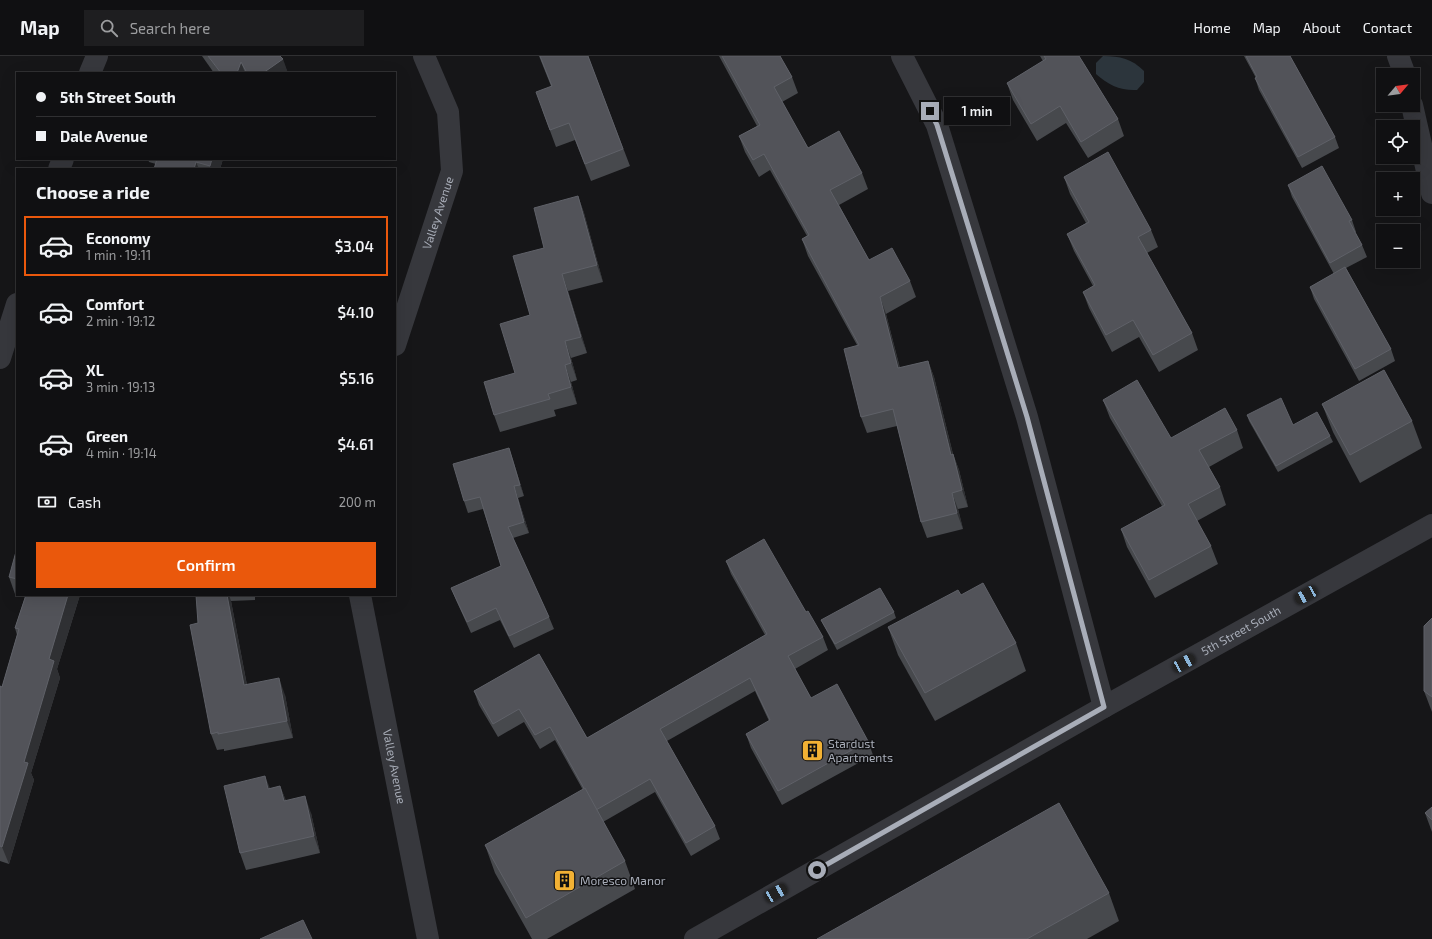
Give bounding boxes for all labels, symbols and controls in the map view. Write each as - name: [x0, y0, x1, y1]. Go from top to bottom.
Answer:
- search box: [84, 10, 364, 46]
- text: Map: [20, 16, 60, 39]
- icon: search: [98, 17, 120, 39]
- text: Search here: [130, 19, 210, 37]
- text: Home: [1194, 19, 1231, 36]
- text: Map: [1253, 19, 1281, 36]
- text: About: [1303, 19, 1341, 36]
- text: Contact: [1363, 19, 1412, 36]
- north arrow: [1376, 68, 1420, 112]
- map controls: [1376, 68, 1420, 268]
- text: 5th Street South: [60, 88, 176, 106]
- callout: 1 min: [944, 97, 1010, 125]
- route end: [921, 102, 939, 120]
- text: 1 min: [962, 103, 992, 119]
- button: locate: [1376, 120, 1420, 164]
- text: Dale Avenue: [60, 127, 148, 145]
- button: +: [1376, 172, 1420, 216]
- street label: Valley Avenue: [419, 174, 456, 251]
- text: Choose a ride: [36, 181, 150, 203]
- button: −: [1376, 224, 1420, 268]
- icon: car: [38, 228, 74, 264]
- text: Economy: [86, 229, 151, 247]
- text: $3.04: [335, 237, 374, 255]
- text: 1 min · 19:11: [86, 247, 151, 263]
- icon: car: [38, 294, 74, 330]
- text: Comfort: [86, 295, 144, 313]
- text: $4.10: [338, 303, 374, 321]
- text: 2 min · 19:12: [86, 313, 155, 329]
- icon: car: [38, 360, 74, 396]
- text: XL: [86, 361, 104, 379]
- text: $5.16: [339, 369, 374, 387]
- text: 3 min · 19:13: [86, 379, 155, 395]
- icon: car: [38, 426, 74, 462]
- text: Green: [86, 427, 128, 445]
- text: $4.61: [337, 435, 374, 453]
- text: 4 min · 19:14: [86, 445, 157, 461]
- icon: cash: [36, 491, 58, 513]
- text: Cash: [68, 493, 101, 511]
- text: 200 m: [339, 494, 376, 510]
- button: Confirm: [36, 542, 376, 588]
- car: [1293, 584, 1319, 606]
- street label: 5th Street South: [1198, 602, 1283, 658]
- car: [1171, 652, 1197, 674]
- street label: Valley Avenue: [381, 728, 409, 805]
- place label: Stardust Apartments: [828, 736, 893, 764]
- building icon: Stardust Apartments: [799, 738, 825, 764]
- route start: [808, 861, 826, 879]
- building icon: Moresco Manor: [552, 868, 578, 894]
- place label: Moresco Manor: [580, 873, 666, 887]
- car: [763, 882, 789, 904]

